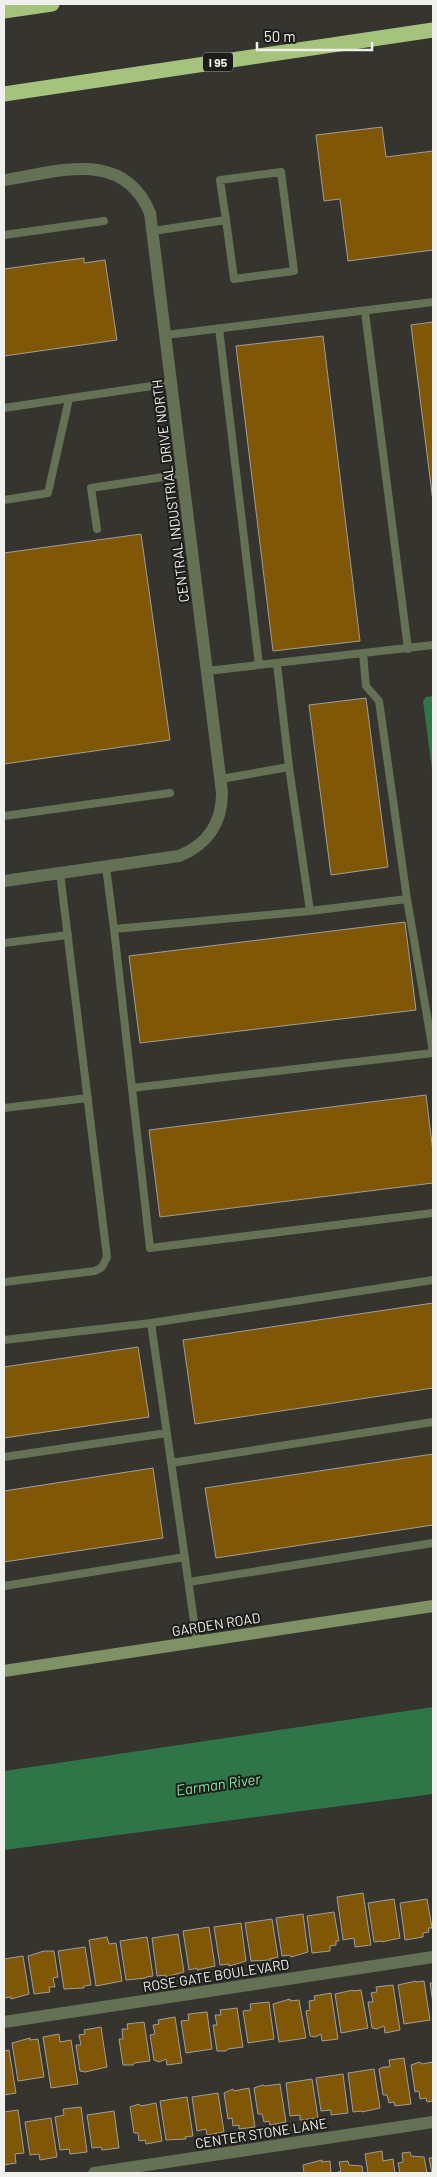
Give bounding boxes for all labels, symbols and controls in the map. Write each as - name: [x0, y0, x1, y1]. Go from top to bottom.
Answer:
- scale bar: [257, 20, 372, 52]
- text: 50 m: [264, 27, 296, 45]
- road number: I 95: [203, 52, 233, 72]
- street label: CENTRAL INDUSTRIAL DRIVE NORTH: [148, 378, 192, 604]
- street label: GARDEN ROAD: [171, 1609, 261, 1639]
- water label: Earman River: [175, 1769, 262, 1799]
- street label: ROSE GATE BOULEVARD: [142, 1955, 290, 1995]
- street label: CENTER STONE LANE: [194, 2114, 328, 2152]

